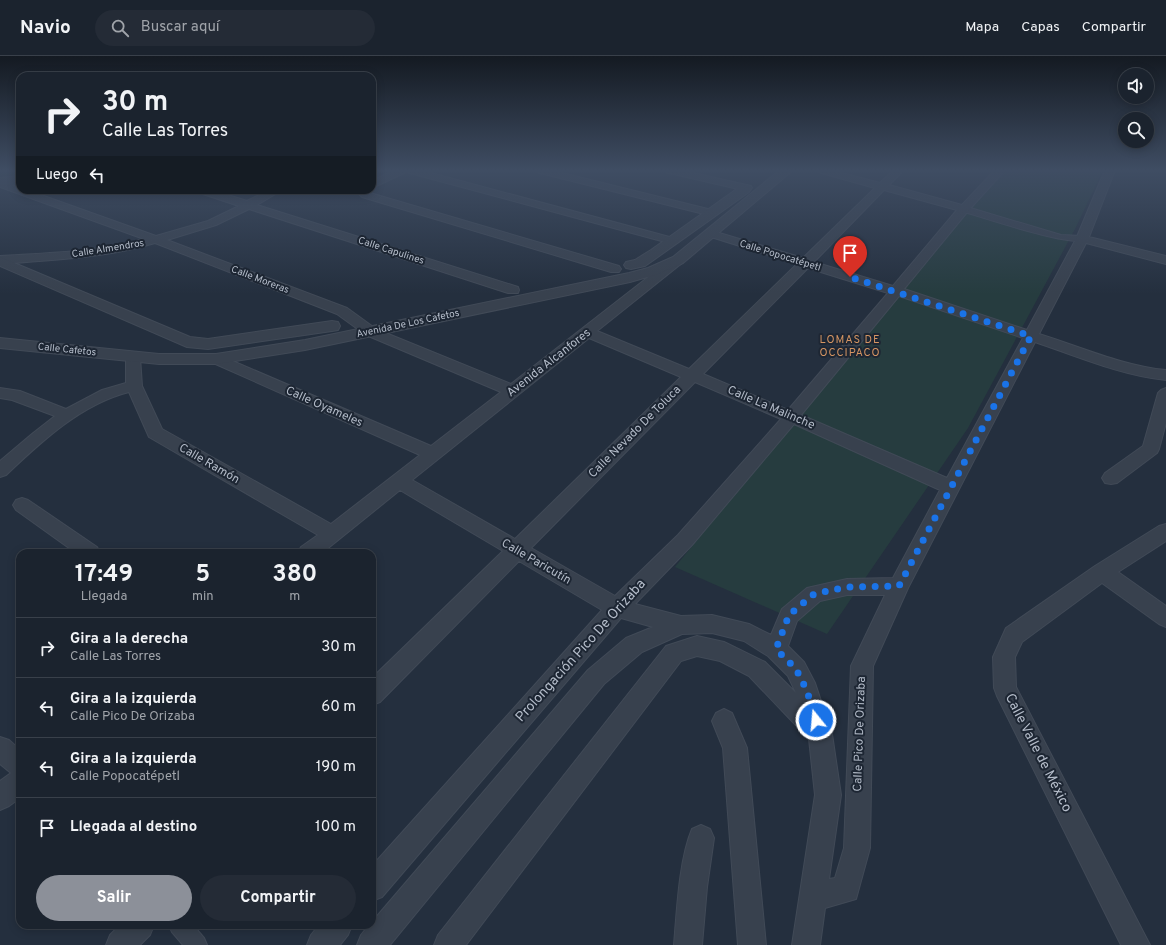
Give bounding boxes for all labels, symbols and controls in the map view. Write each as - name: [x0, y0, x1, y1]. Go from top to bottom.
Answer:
- search box: [95, 10, 375, 46]
- text: Navio: [20, 16, 71, 40]
- icon: search: [109, 17, 131, 39]
- text: Buscar aquí: [141, 18, 220, 37]
- text: Mapa: [965, 19, 999, 36]
- text: Capas: [1021, 19, 1060, 36]
- text: Compartir: [1082, 19, 1146, 36]
- map controls: [1118, 68, 1154, 148]
- button: sound: [1118, 68, 1154, 104]
- text: 30 m: [102, 85, 168, 121]
- icon: right: [36, 88, 88, 140]
- button: search: [1118, 112, 1154, 148]
- text: Calle Las Torres: [102, 120, 228, 143]
- icon: left: [86, 164, 108, 186]
- text: Luego: [36, 166, 78, 185]
- street label: Calle Capulines: [356, 234, 426, 268]
- pin: [833, 236, 867, 277]
- street label: Calle Almendros: [71, 237, 145, 261]
- street label: Calle Popocatépetl: [738, 237, 822, 275]
- icon: arrive: [839, 242, 861, 264]
- street label: Calle Moreras: [229, 263, 291, 297]
- street label: Avenida De Los Cafetos: [355, 307, 461, 341]
- street label: Avenida Alcanfores: [504, 325, 594, 401]
- district label: LOMAS DE OCCIPACO: [819, 333, 881, 360]
- street label: Calle Cafetos: [37, 340, 97, 360]
- street label: Calle Nevado De Toluca: [585, 382, 685, 482]
- street label: Calle La Malinche: [725, 382, 817, 434]
- street label: Calle Oyameles: [283, 383, 365, 431]
- street label: Calle Ramón: [176, 440, 242, 488]
- street label: Calle Paricutín: [498, 536, 574, 588]
- text: 17:49: [75, 560, 133, 590]
- text: 5: [195, 560, 210, 590]
- text: 380: [272, 560, 317, 590]
- street label: Prolongación Pico De Orizaba: [512, 576, 650, 726]
- text: Llegada: [81, 589, 127, 605]
- text: min: [192, 589, 214, 605]
- text: m: [289, 589, 300, 605]
- text: Gira a la derecha: [70, 630, 188, 649]
- icon: right: [36, 637, 58, 659]
- text: 30 m: [321, 638, 356, 657]
- text: Calle Las Torres: [70, 649, 161, 665]
- street label: Calle Pico De Orizaba: [850, 676, 870, 792]
- text: Gira a la izquierda: [70, 690, 197, 709]
- street label: Calle Valle de México: [1001, 691, 1075, 815]
- icon: left: [36, 697, 58, 719]
- text: 60 m: [321, 698, 356, 717]
- position arrow: [795, 699, 837, 741]
- text: Calle Pico De Orizaba: [70, 709, 195, 725]
- text: Gira a la izquierda: [70, 750, 197, 769]
- icon: left: [36, 757, 58, 779]
- text: 190 m: [316, 758, 356, 777]
- text: Calle Popocatépetl: [70, 769, 180, 785]
- icon: arrive: [36, 817, 58, 839]
- text: Llegada al destino: [70, 818, 197, 837]
- text: 100 m: [315, 818, 356, 837]
- button: Salir: [36, 875, 192, 921]
- button: Compartir: [200, 875, 356, 921]

